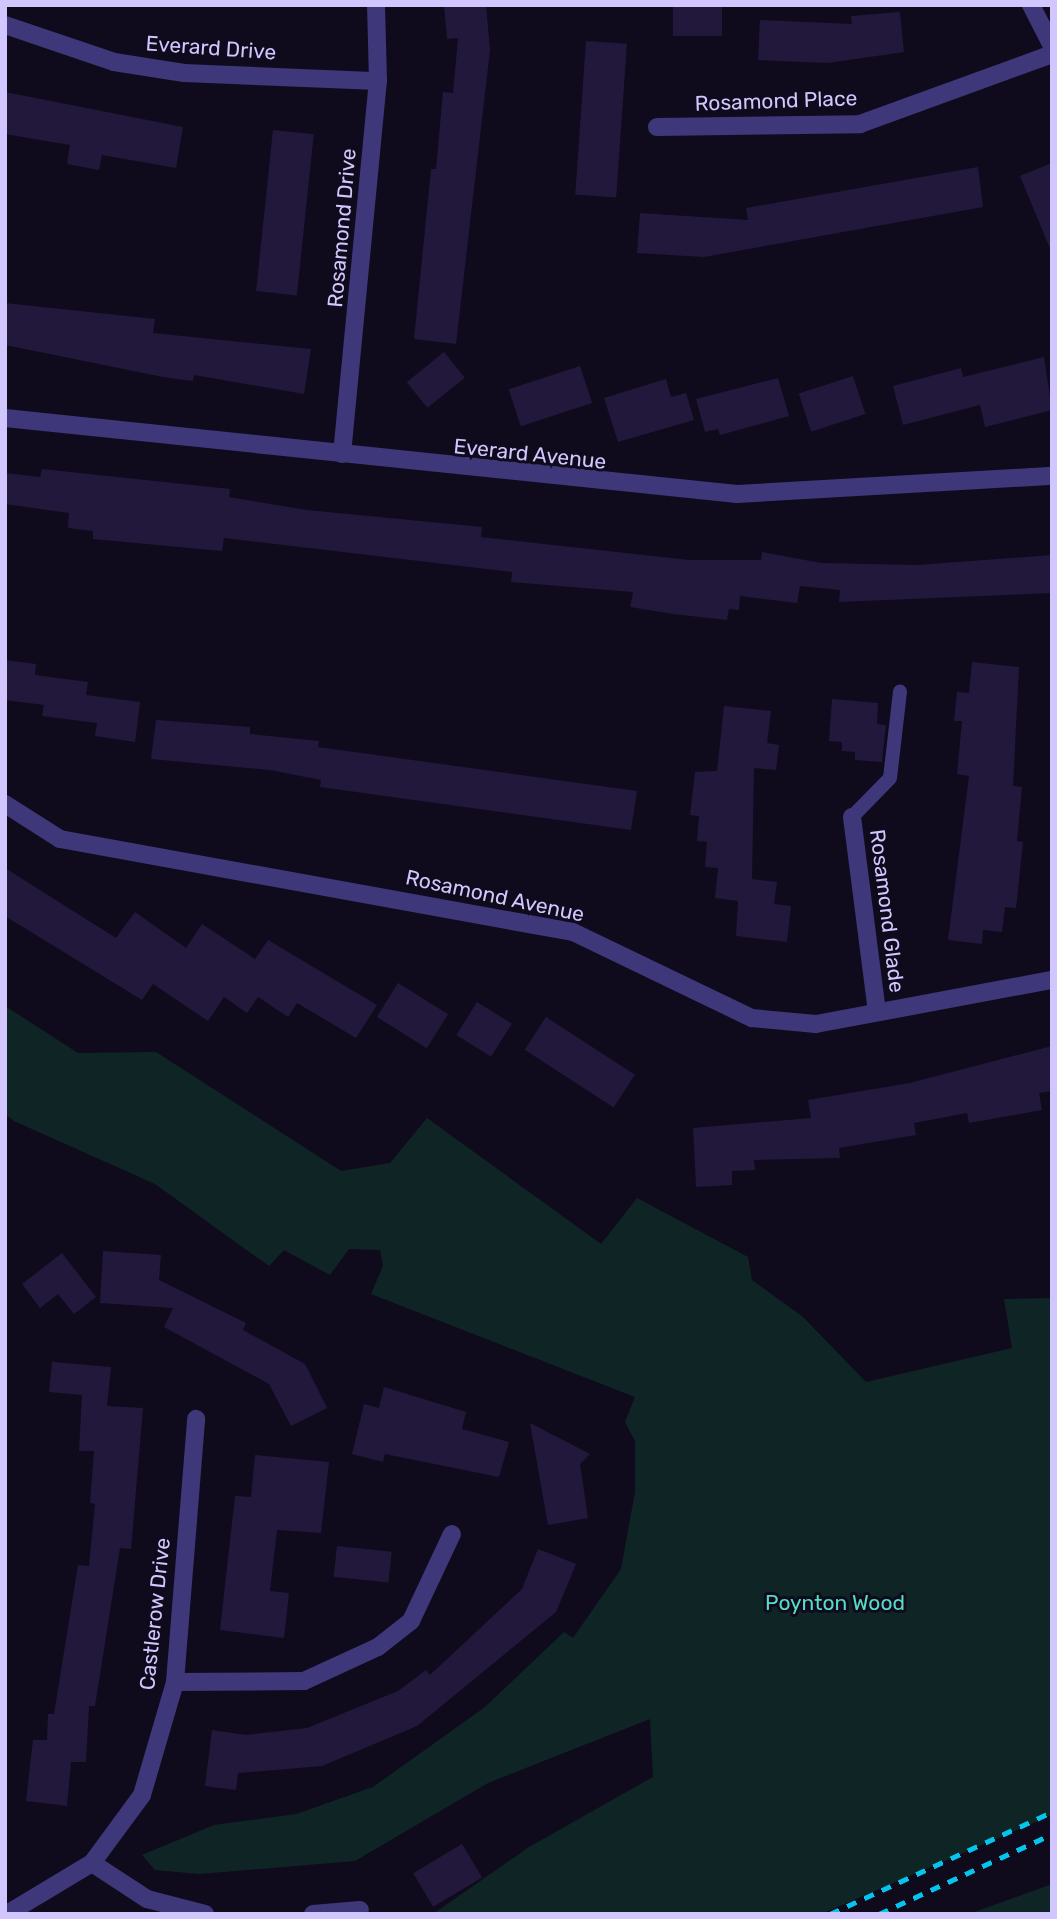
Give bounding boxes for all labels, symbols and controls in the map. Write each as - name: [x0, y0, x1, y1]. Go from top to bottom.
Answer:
- street label: Everard Drive: [145, 31, 277, 65]
- street label: Rosamond Place: [694, 86, 858, 116]
- street label: Rosamond Drive: [322, 147, 362, 309]
- street label: Everard Avenue: [452, 433, 608, 475]
- street label: Rosamond Glade: [864, 828, 910, 994]
- street label: Rosamond Avenue: [403, 865, 587, 927]
- street label: Castlerow Drive: [134, 1536, 176, 1692]
- park label: Poynton Wood: [765, 1590, 905, 1616]

